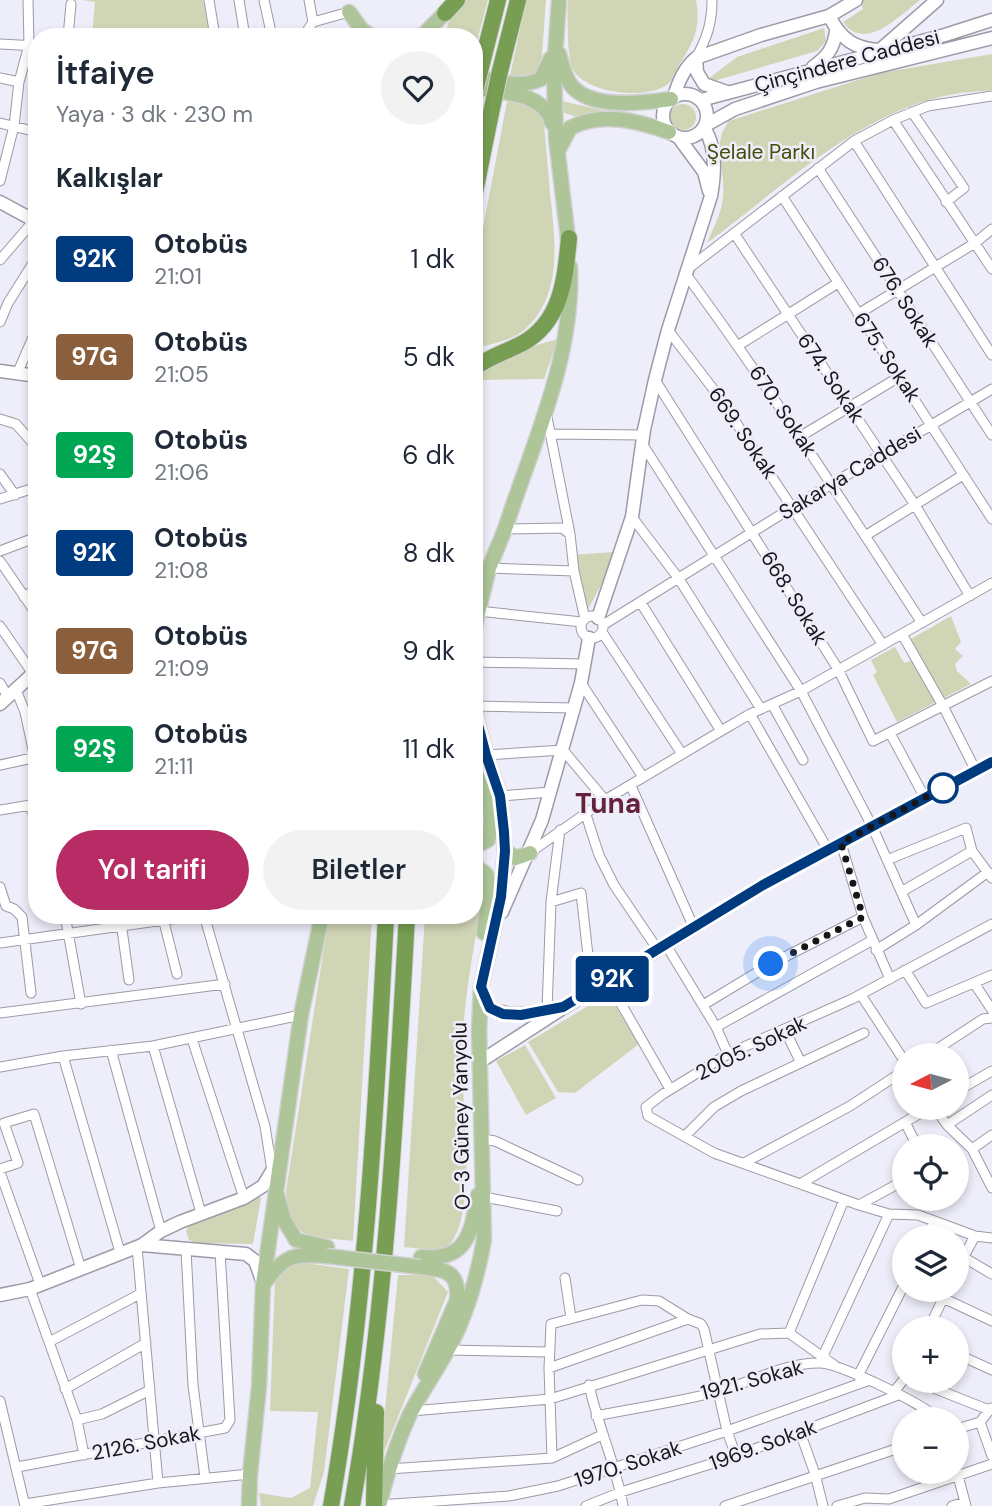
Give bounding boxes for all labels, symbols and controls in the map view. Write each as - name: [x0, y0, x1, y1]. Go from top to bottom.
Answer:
- street label: Çinçindere Caddesi: [751, 23, 943, 99]
- text: İtfaiye: [56, 51, 155, 94]
- button: heart: [381, 51, 455, 125]
- text: Yaya · 3 dk · 230 m: [56, 99, 253, 129]
- park label: Şelale Parkı: [707, 138, 815, 166]
- text: Kalkışlar: [56, 161, 163, 195]
- text: Otobüs: [154, 227, 248, 261]
- text: 1 dk: [411, 242, 455, 276]
- text: 92K: [72, 243, 117, 274]
- street label: 676. Sokak: [865, 251, 945, 353]
- text: 21:01: [154, 261, 202, 291]
- street label: 675. Sokak: [847, 306, 928, 408]
- text: Otobüs: [154, 325, 248, 359]
- street label: 674. Sokak: [791, 328, 871, 429]
- text: 5 dk: [403, 340, 455, 374]
- text: 97G: [71, 341, 118, 372]
- text: 21:05: [154, 359, 209, 389]
- street label: 670. Sokak: [742, 360, 824, 462]
- street label: 669. Sokak: [702, 381, 784, 485]
- street label: Sakarya Caddesi: [774, 419, 926, 527]
- text: Otobüs: [154, 423, 248, 457]
- text: 6 dk: [402, 438, 455, 472]
- text: 92Ş: [73, 439, 116, 470]
- text: 21:06: [154, 457, 209, 487]
- text: Otobüs: [154, 521, 248, 555]
- text: 8 dk: [403, 536, 455, 570]
- text: 92K: [72, 537, 117, 568]
- street label: 668. Sokak: [754, 546, 834, 651]
- text: 21:08: [154, 555, 209, 585]
- text: Otobüs: [154, 619, 248, 653]
- text: 9 dk: [402, 634, 455, 668]
- text: 97G: [71, 635, 118, 666]
- text: 21:09: [154, 653, 209, 683]
- text: Otobüs: [154, 717, 248, 751]
- text: 11 dk: [402, 732, 455, 766]
- text: 92Ş: [73, 733, 116, 764]
- text: 21:11: [154, 751, 193, 781]
- unlabelled marker: [928, 773, 958, 803]
- district label: Tuna: [575, 785, 641, 822]
- button: Yol tarifi: [56, 830, 249, 910]
- button: Biletler: [263, 830, 455, 910]
- your location: [753, 946, 788, 981]
- line badge: 92K: [572, 956, 652, 1002]
- text: 92K: [590, 963, 634, 994]
- street label: 2005. Sokak: [691, 1009, 812, 1087]
- street label: O-3 Güney Yanyolu: [445, 1022, 477, 1210]
- north arrow: [892, 1043, 970, 1120]
- map controls: [892, 1043, 969, 1484]
- button: locate: [892, 1134, 969, 1211]
- button: layers: [892, 1225, 969, 1302]
- button: +: [892, 1316, 969, 1393]
- street label: 1921. Sokak: [698, 1353, 807, 1407]
- button: −: [892, 1407, 969, 1484]
- street label: 1969. Sokak: [706, 1413, 821, 1477]
- street label: 2126. Sokak: [89, 1419, 203, 1467]
- street label: 1970. Sokak: [571, 1433, 685, 1494]

